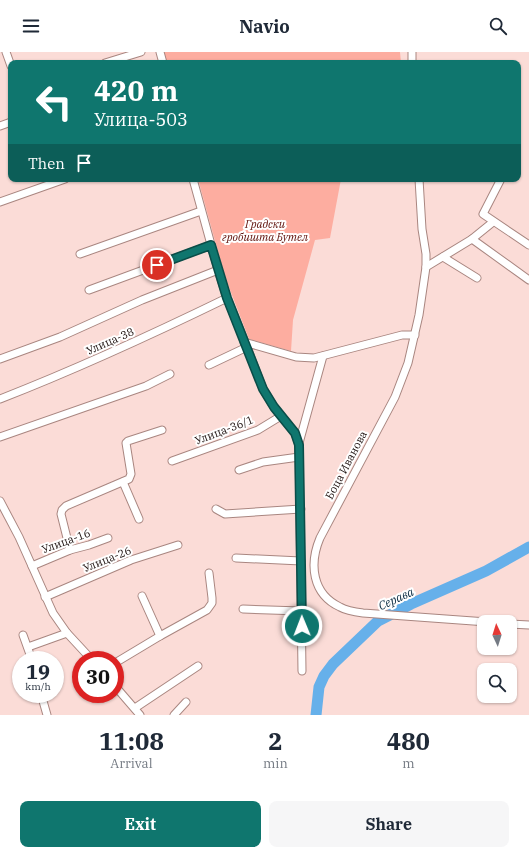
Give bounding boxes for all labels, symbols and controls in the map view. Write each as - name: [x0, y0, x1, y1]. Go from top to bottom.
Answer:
- icon: menu: [20, 15, 42, 37]
- text: Navio: [239, 15, 290, 38]
- icon: search: [487, 15, 509, 37]
- text: 420 m: [94, 72, 178, 109]
- icon: left: [28, 76, 80, 128]
- text: Улица-503: [94, 108, 188, 131]
- icon: arrive: [73, 152, 95, 174]
- text: Then: [28, 154, 65, 173]
- park label: Градски гробишта Бутел: [222, 217, 309, 244]
- pin: [140, 248, 174, 282]
- icon: arrive: [146, 254, 168, 276]
- street label: Улица-38: [84, 324, 136, 358]
- street label: Улица-36/1: [193, 412, 255, 448]
- street label: Боца Иванова: [322, 428, 370, 502]
- street label: Улица-16: [40, 526, 92, 556]
- street label: Улица-26: [81, 543, 133, 575]
- water label: Серава: [376, 584, 416, 613]
- position arrow: [281, 605, 323, 647]
- north arrow: [477, 615, 517, 655]
- map controls: [477, 615, 517, 703]
- speed limit sign: 30: [72, 651, 124, 703]
- text: 19: [26, 658, 50, 685]
- button: search: [477, 663, 517, 703]
- text: km/h: [25, 680, 51, 693]
- text: 11:08: [99, 725, 164, 757]
- text: 2: [268, 725, 283, 757]
- text: 480: [387, 725, 430, 757]
- text: Arrival: [110, 755, 153, 772]
- text: min: [263, 755, 288, 772]
- text: m: [402, 755, 415, 772]
- button: Exit: [20, 801, 261, 847]
- button: Share: [269, 801, 509, 847]

